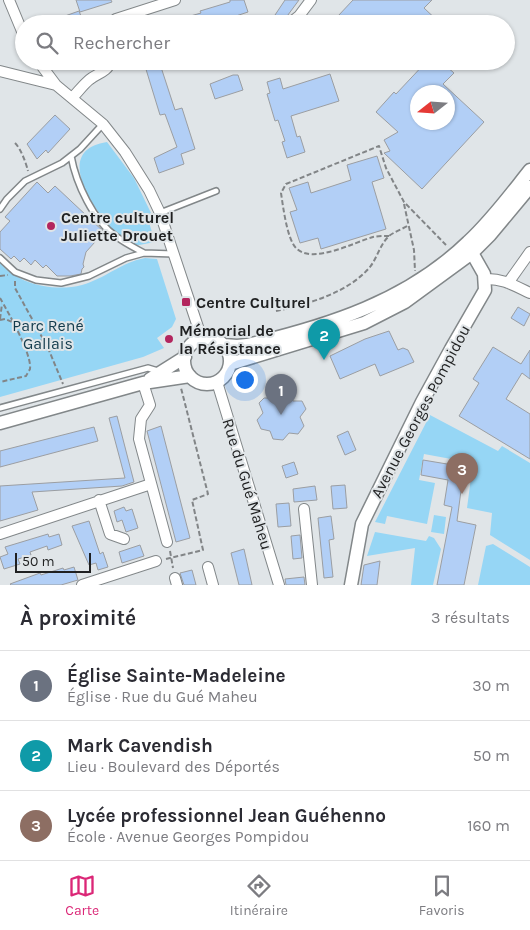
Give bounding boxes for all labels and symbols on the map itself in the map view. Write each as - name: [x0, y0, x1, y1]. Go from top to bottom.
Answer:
- north arrow: [410, 85, 455, 130]
- place label: Centre culturel Juliette Drouet: [61, 208, 174, 245]
- marker: Centre culturel Juliette Drouet: [45, 220, 57, 232]
- place label: Centre Culturel: [196, 293, 311, 312]
- marker: Centre Culturel: [180, 296, 192, 308]
- park label: Parc René Gallais: [12, 316, 84, 353]
- pin: 2: [308, 319, 340, 360]
- place label: Mémorial de la Résistance: [179, 321, 281, 358]
- street label: Avenue Georges Pompidou: [367, 321, 474, 501]
- marker: Mémorial de la Résistance: [163, 333, 175, 345]
- your location: [232, 367, 258, 393]
- pin: 1: [265, 374, 297, 415]
- street label: Rue du Gué Maheu: [218, 416, 277, 552]
- pin: 3: [446, 453, 478, 494]
- scale bar: [15, 550, 91, 573]

